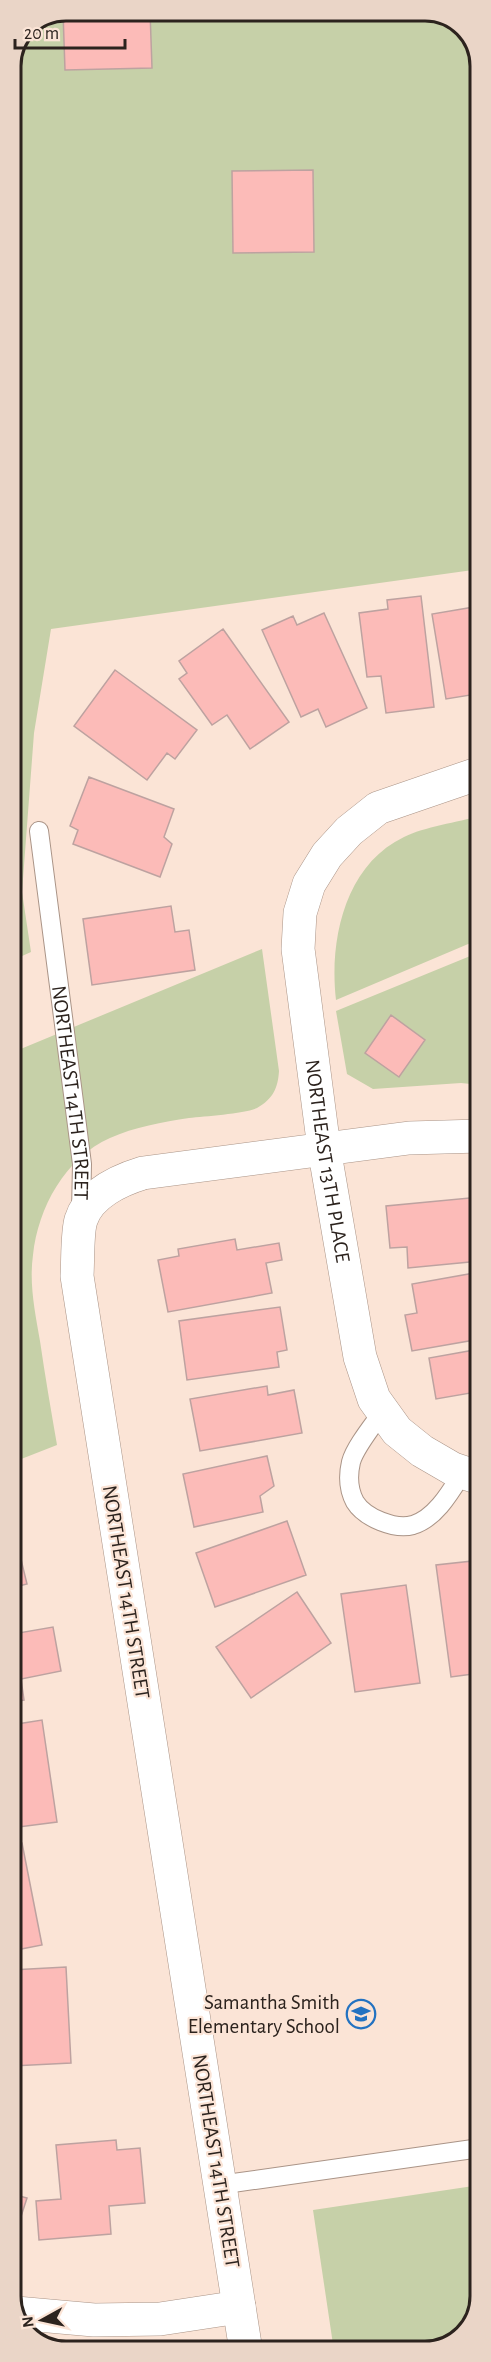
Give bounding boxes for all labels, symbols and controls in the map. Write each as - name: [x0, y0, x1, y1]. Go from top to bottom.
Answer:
- scale bar: [15, 12, 124, 50]
- text: 20 m: [24, 25, 59, 43]
- street label: NORTHEAST 14TH STREET: [49, 984, 93, 1200]
- street label: NORTHEAST 13TH PLACE: [302, 1058, 354, 1264]
- street label: NORTHEAST 14TH STREET: [99, 1484, 153, 1700]
- place label: Samantha Smith Elementary School: [188, 1992, 340, 2037]
- school or university icon: Samantha Smith Elementary School: [345, 1998, 377, 2030]
- street label: NORTHEAST 14TH STREET: [189, 2053, 243, 2269]
- north arrow: [12, 2290, 72, 2350]
- text: N: [19, 2315, 37, 2329]

